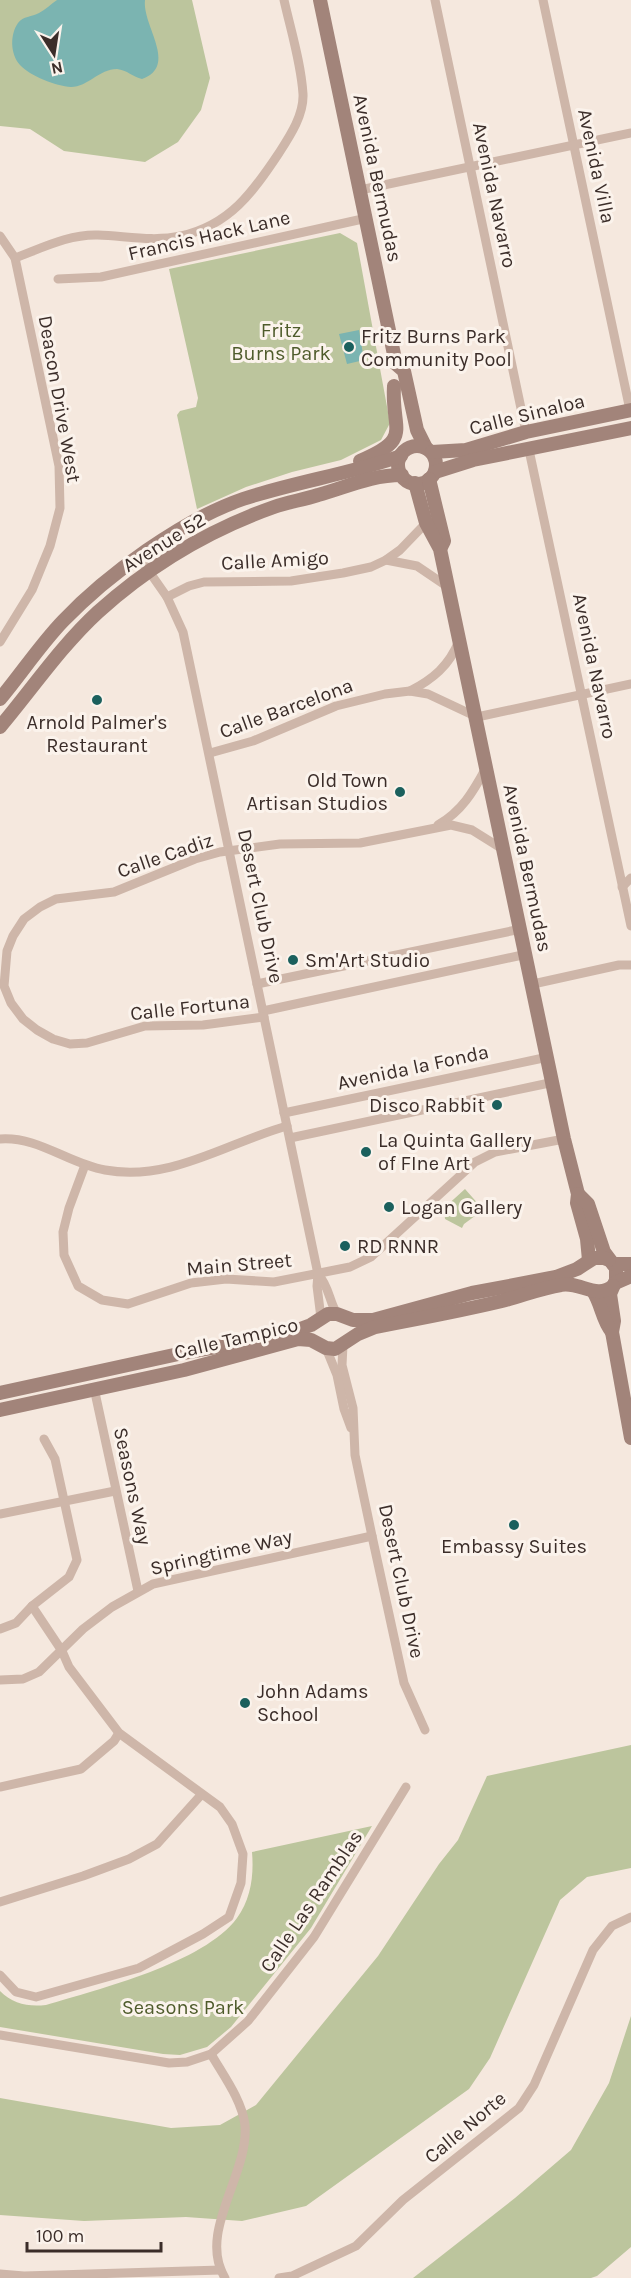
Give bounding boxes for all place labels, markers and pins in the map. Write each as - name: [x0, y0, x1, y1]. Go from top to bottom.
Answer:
- place label: Fritz Burns Park Community Pool: [361, 325, 512, 371]
- marker: Fritz Burns Park Community Pool: [342, 340, 356, 354]
- marker: Arnold Palmer's Restaurant: [90, 693, 104, 707]
- place label: Arnold Palmer's Restaurant: [26, 711, 168, 757]
- place label: Old Town Artisan Studios: [246, 769, 388, 815]
- marker: Old Town Artisan Studios: [393, 785, 407, 799]
- place label: Sm'Art Studio: [305, 949, 430, 972]
- marker: Sm'Art Studio: [286, 953, 300, 967]
- place label: Disco Rabbit: [369, 1094, 485, 1117]
- marker: Disco Rabbit: [490, 1098, 504, 1112]
- place label: La Quinta Gallery of FIne Art: [378, 1129, 531, 1175]
- marker: La Quinta Gallery of FIne Art: [359, 1145, 373, 1159]
- place label: Logan Gallery: [401, 1196, 522, 1219]
- marker: Logan Gallery: [382, 1200, 396, 1214]
- place label: RD RNNR: [357, 1235, 439, 1258]
- marker: RD RNNR: [338, 1239, 352, 1253]
- marker: Embassy Suites: [507, 1518, 521, 1532]
- place label: Embassy Suites: [441, 1535, 587, 1558]
- place label: John Adams School: [257, 1680, 368, 1726]
- marker: John Adams School: [238, 1696, 252, 1710]

